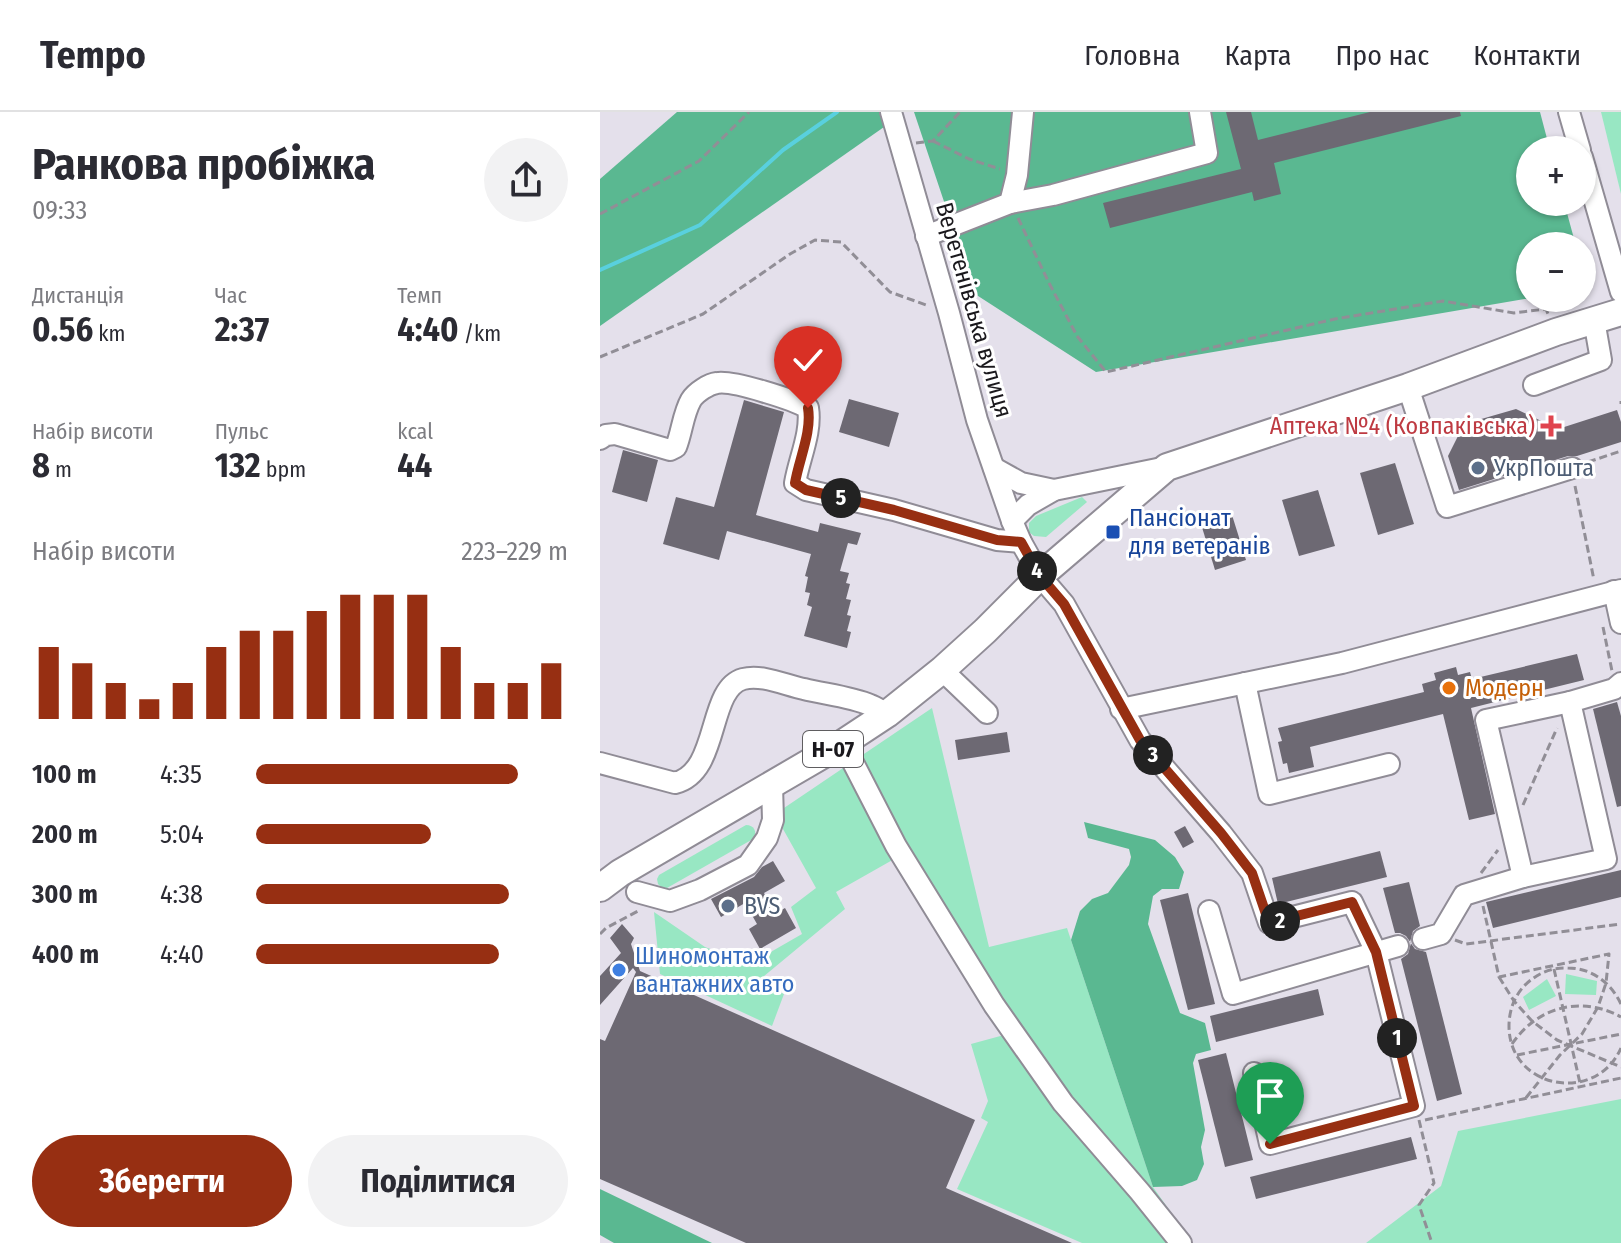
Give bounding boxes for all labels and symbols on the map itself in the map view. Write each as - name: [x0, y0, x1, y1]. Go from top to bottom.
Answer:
- street label: Веретенівська вулиця: [930, 199, 1018, 421]
- pin: [774, 326, 842, 408]
- place label: Аптека №4 (Ковпаківська): [1270, 412, 1535, 440]
- marker: Аптека №4 (Ковпаківська): [1542, 417, 1560, 435]
- place label: УкрПошта: [1493, 454, 1594, 482]
- marker: УкрПошта: [1469, 459, 1487, 477]
- pin: 5: [821, 478, 861, 518]
- place label: Пансіонат для ветеранів: [1129, 504, 1271, 560]
- marker: Пансіонат для ветеранів: [1104, 523, 1122, 541]
- pin: 4: [1017, 551, 1057, 591]
- place label: Модерн: [1465, 674, 1544, 702]
- marker: Модерн: [1440, 679, 1458, 697]
- road number: Н-07: [803, 731, 863, 767]
- pin: 3: [1133, 735, 1173, 775]
- place label: BVS: [744, 892, 781, 920]
- marker: BVS: [719, 897, 737, 915]
- pin: 2: [1260, 901, 1300, 941]
- place label: Шиномонтаж вантажних авто: [635, 942, 794, 998]
- marker: Шиномонтаж вантажних авто: [610, 961, 628, 979]
- pin: 1: [1377, 1018, 1417, 1058]
- pin: [1236, 1062, 1304, 1144]

